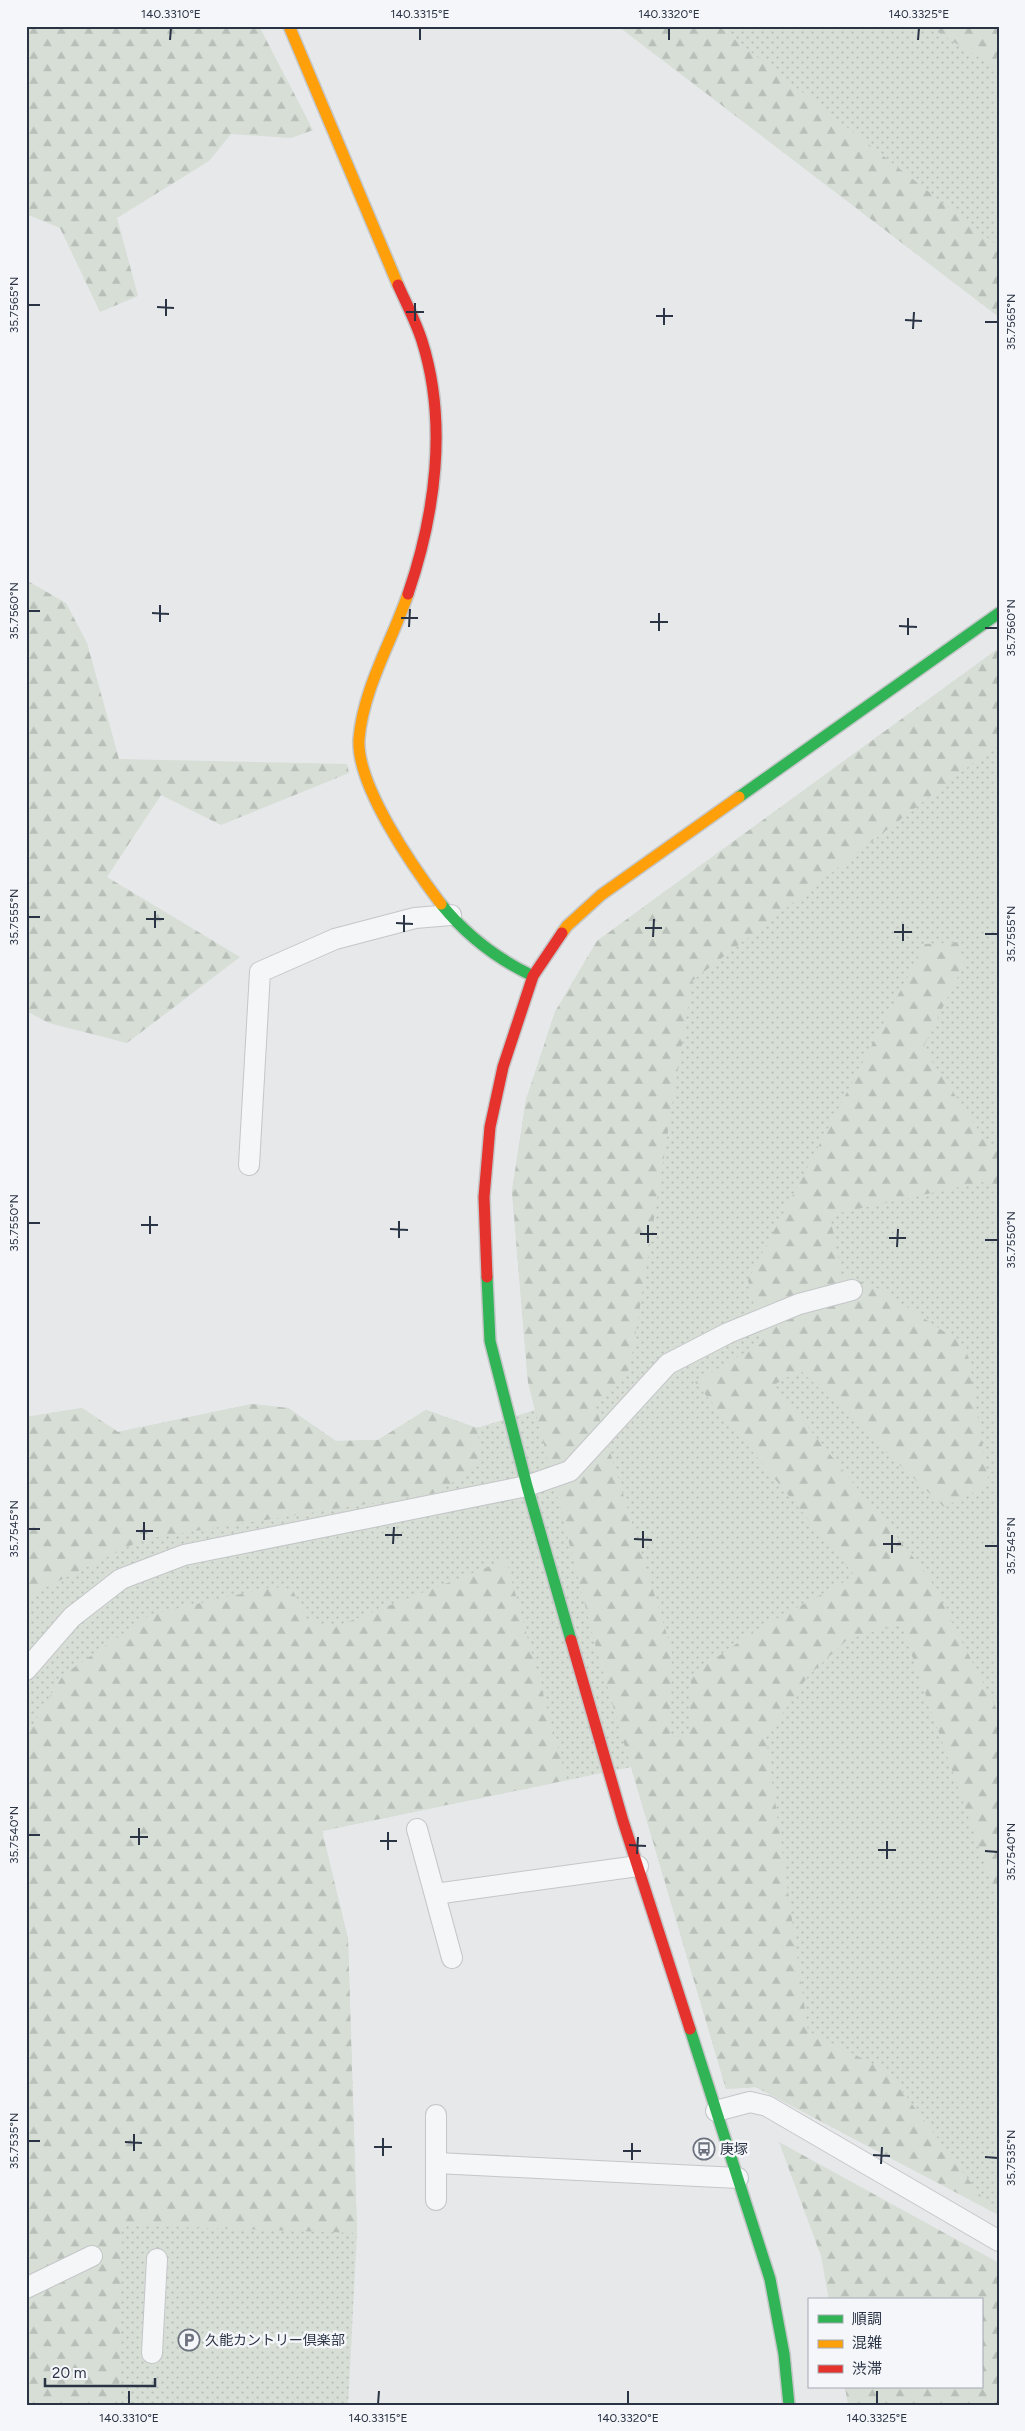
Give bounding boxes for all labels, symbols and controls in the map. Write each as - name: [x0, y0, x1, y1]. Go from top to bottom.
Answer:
- text: 140.3310°E: [141, 7, 201, 21]
- text: 140.3315°E: [390, 7, 450, 21]
- text: 140.3320°E: [638, 7, 700, 21]
- text: 140.3325°E: [889, 7, 949, 21]
- text: 35.7565°N: [7, 277, 21, 333]
- text: 35.7565°N: [1004, 294, 1018, 350]
- text: 35.7560°N: [7, 582, 21, 640]
- text: 35.7560°N: [1004, 599, 1018, 657]
- text: 35.7555°N: [7, 889, 21, 945]
- text: 35.7555°N: [1004, 906, 1018, 962]
- text: 35.7550°N: [7, 1194, 21, 1252]
- text: 35.7550°N: [1004, 1211, 1018, 1269]
- text: 35.7545°N: [7, 1500, 21, 1558]
- text: 35.7545°N: [1004, 1517, 1018, 1575]
- text: 35.7540°N: [7, 1806, 21, 1864]
- text: 35.7540°N: [1004, 1823, 1018, 1881]
- text: 35.7535°N: [7, 2113, 21, 2169]
- text: 35.7535°N: [1004, 2130, 1018, 2186]
- bus stop icon: 庚塚: [692, 2137, 716, 2161]
- place label: 庚塚: [720, 2141, 748, 2158]
- legend: [808, 2298, 982, 2388]
- text: 順調: [852, 2310, 882, 2328]
- parking icon: 久能カントリー倶楽部: [177, 2328, 201, 2352]
- place label: 久能カントリー倶楽部: [205, 2332, 345, 2349]
- text: 混雑: [852, 2334, 882, 2352]
- scale bar: [45, 2356, 155, 2388]
- text: 渋滞: [852, 2360, 882, 2378]
- text: 20 m: [52, 2364, 86, 2382]
- text: 140.3310°E: [99, 2411, 159, 2425]
- text: 140.3315°E: [348, 2411, 408, 2425]
- text: 140.3320°E: [597, 2411, 659, 2425]
- text: 140.3325°E: [847, 2411, 907, 2425]

